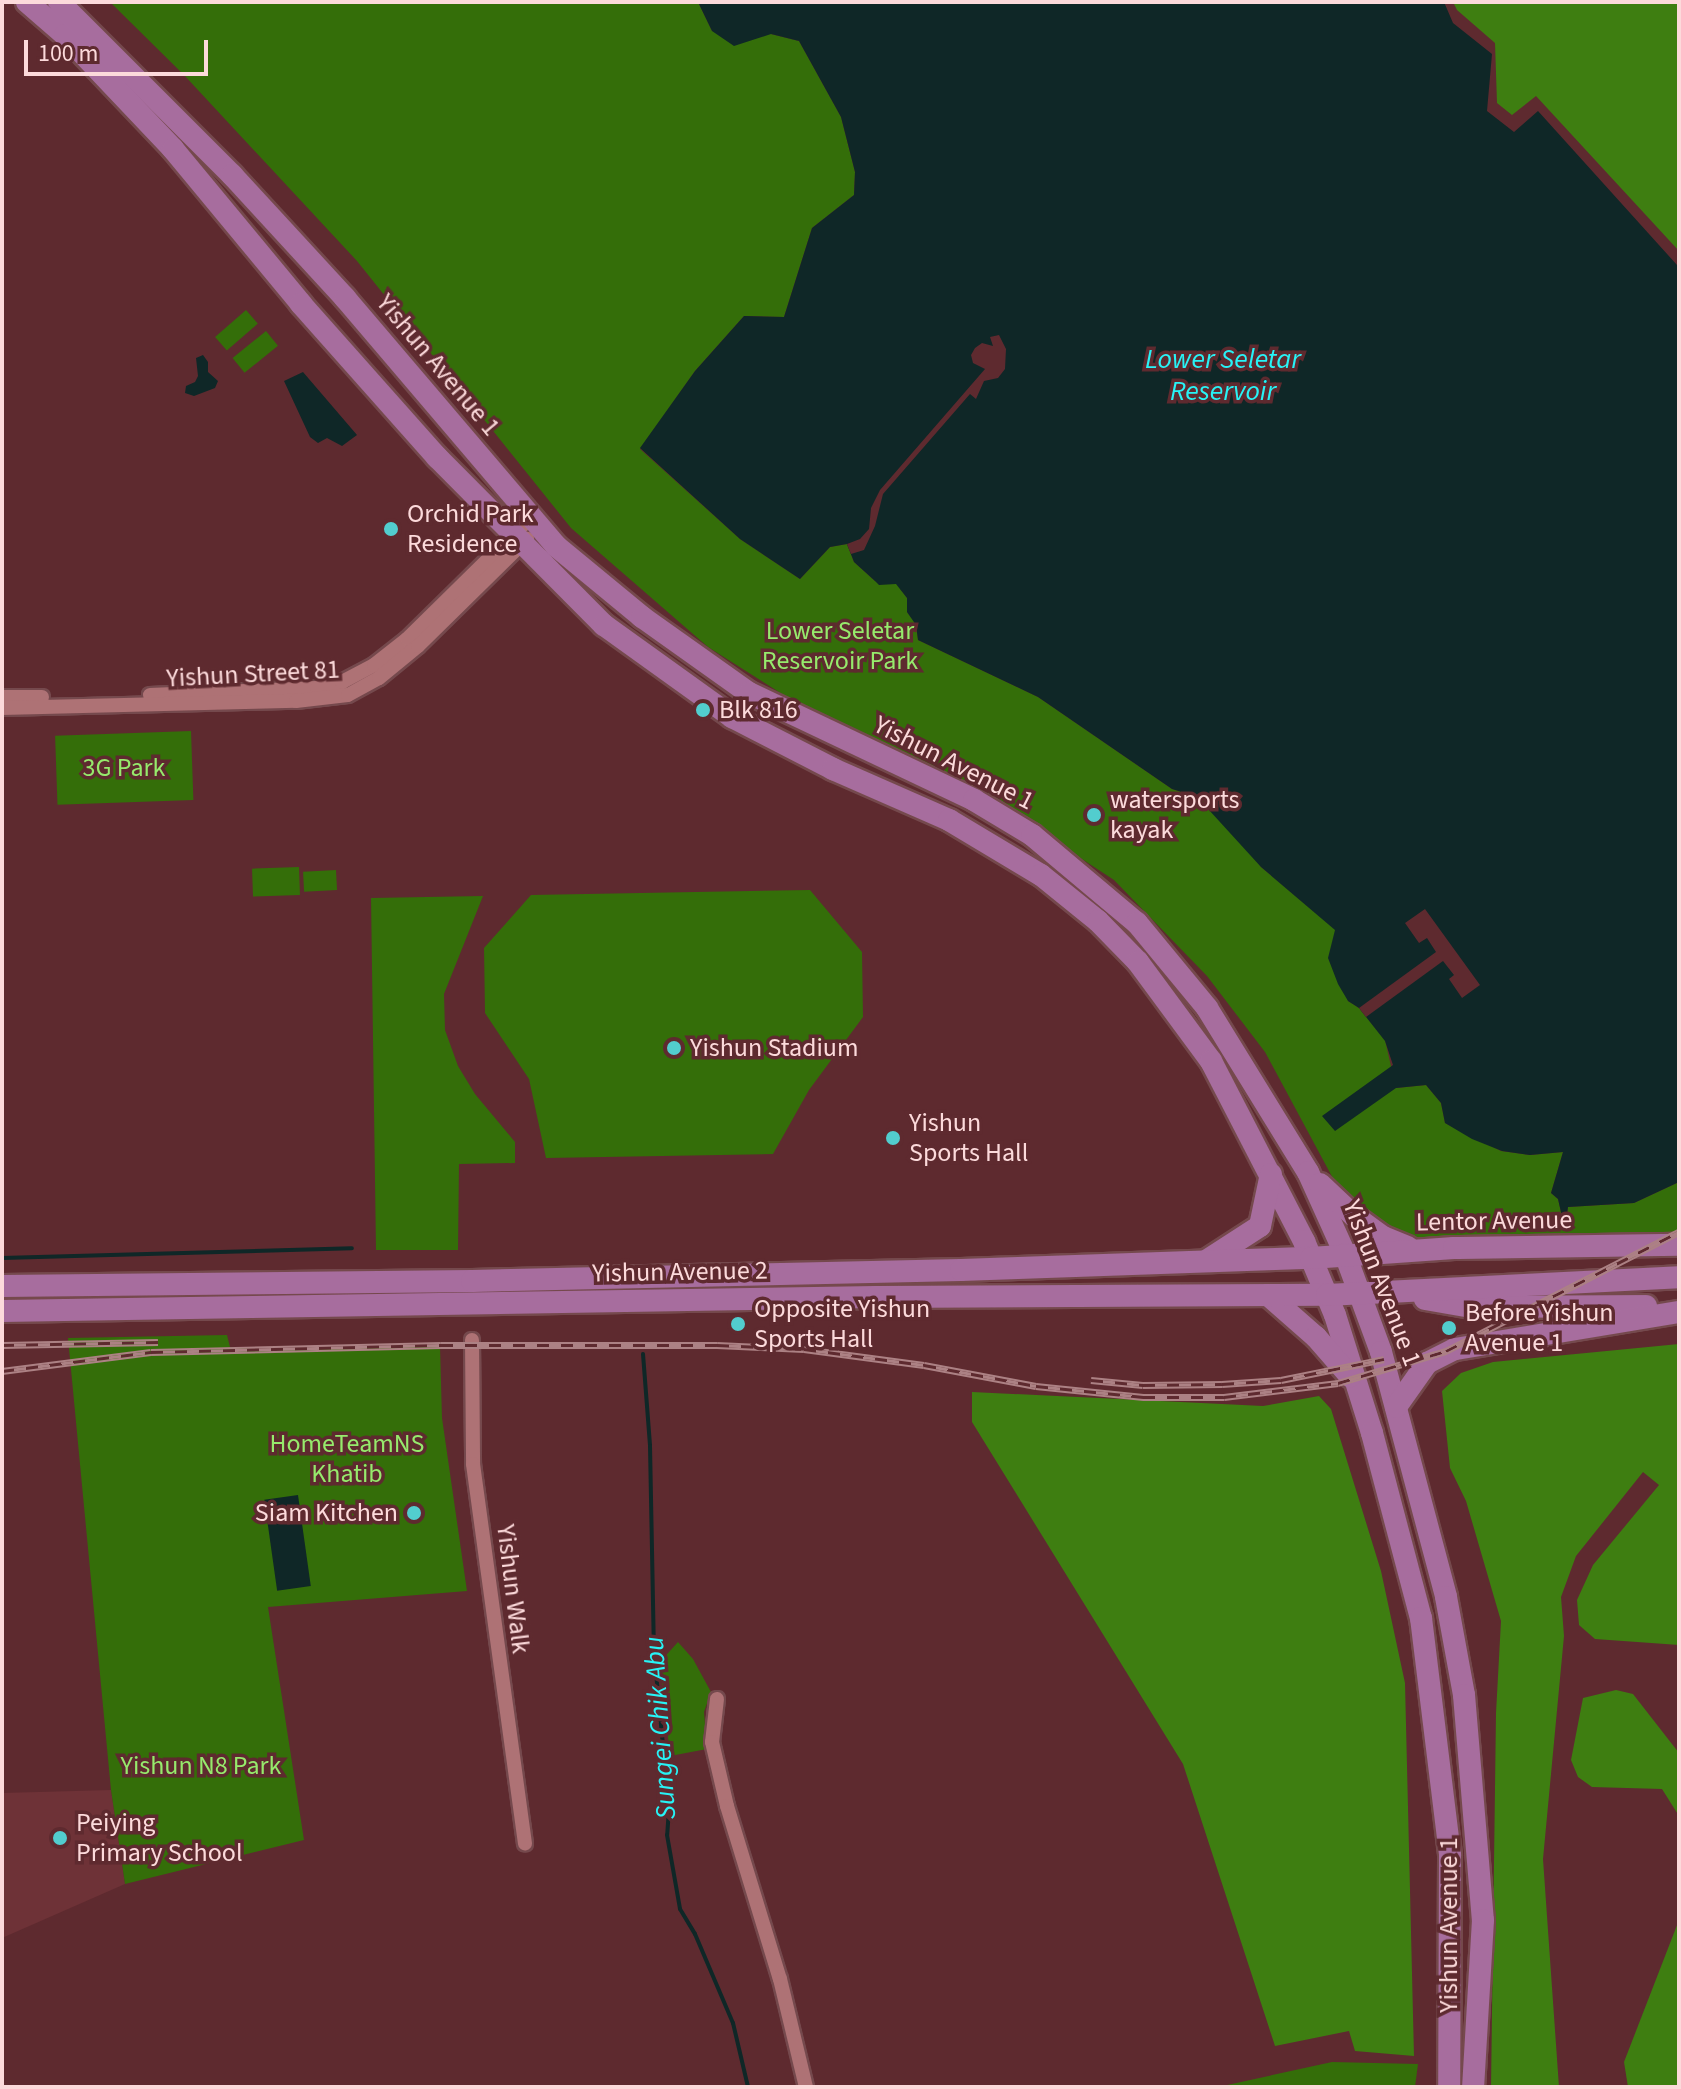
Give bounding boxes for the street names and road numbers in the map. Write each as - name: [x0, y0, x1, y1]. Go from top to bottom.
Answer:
- street label: Yishun Avenue 1: [370, 288, 506, 442]
- street label: Yishun Street 81: [166, 654, 340, 694]
- street label: Yishun Avenue 1: [869, 709, 1039, 817]
- street label: Yishun Avenue 1: [1336, 1195, 1428, 1371]
- street label: Lentor Avenue: [1416, 1204, 1572, 1238]
- street label: Yishun Avenue 2: [592, 1255, 768, 1289]
- street label: Yishun Walk: [490, 1523, 536, 1655]
- street label: Yishun Avenue 1: [1433, 1837, 1465, 2013]

